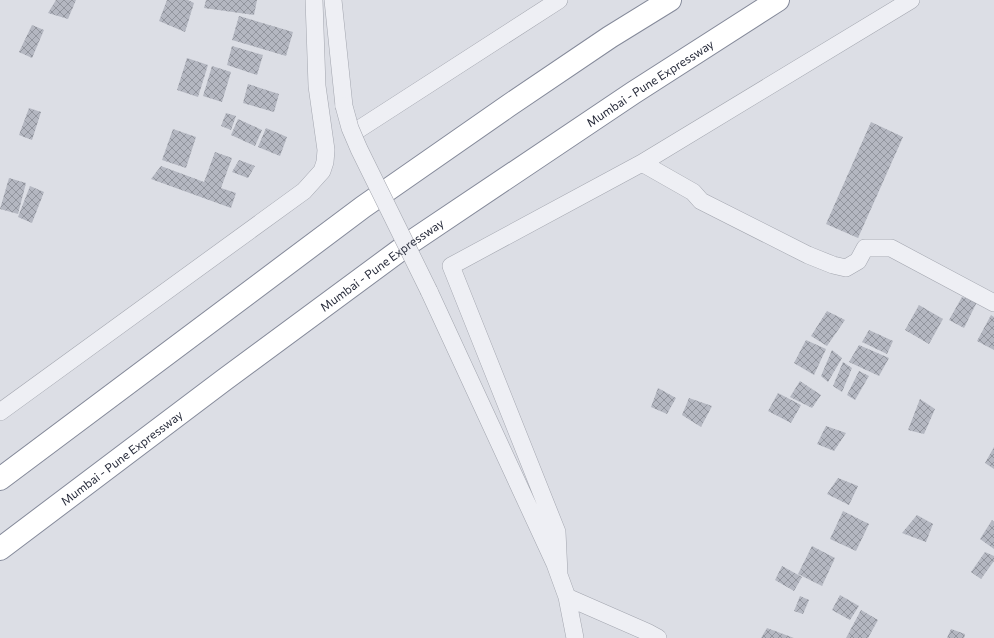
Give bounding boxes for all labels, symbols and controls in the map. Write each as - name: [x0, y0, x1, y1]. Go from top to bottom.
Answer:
- street label: Mumbai - Pune Expressway: [584, 36, 716, 129]
- street label: Mumbai - Pune Expressway: [317, 215, 446, 314]
- street label: Mumbai - Pune Expressway: [58, 407, 185, 508]

